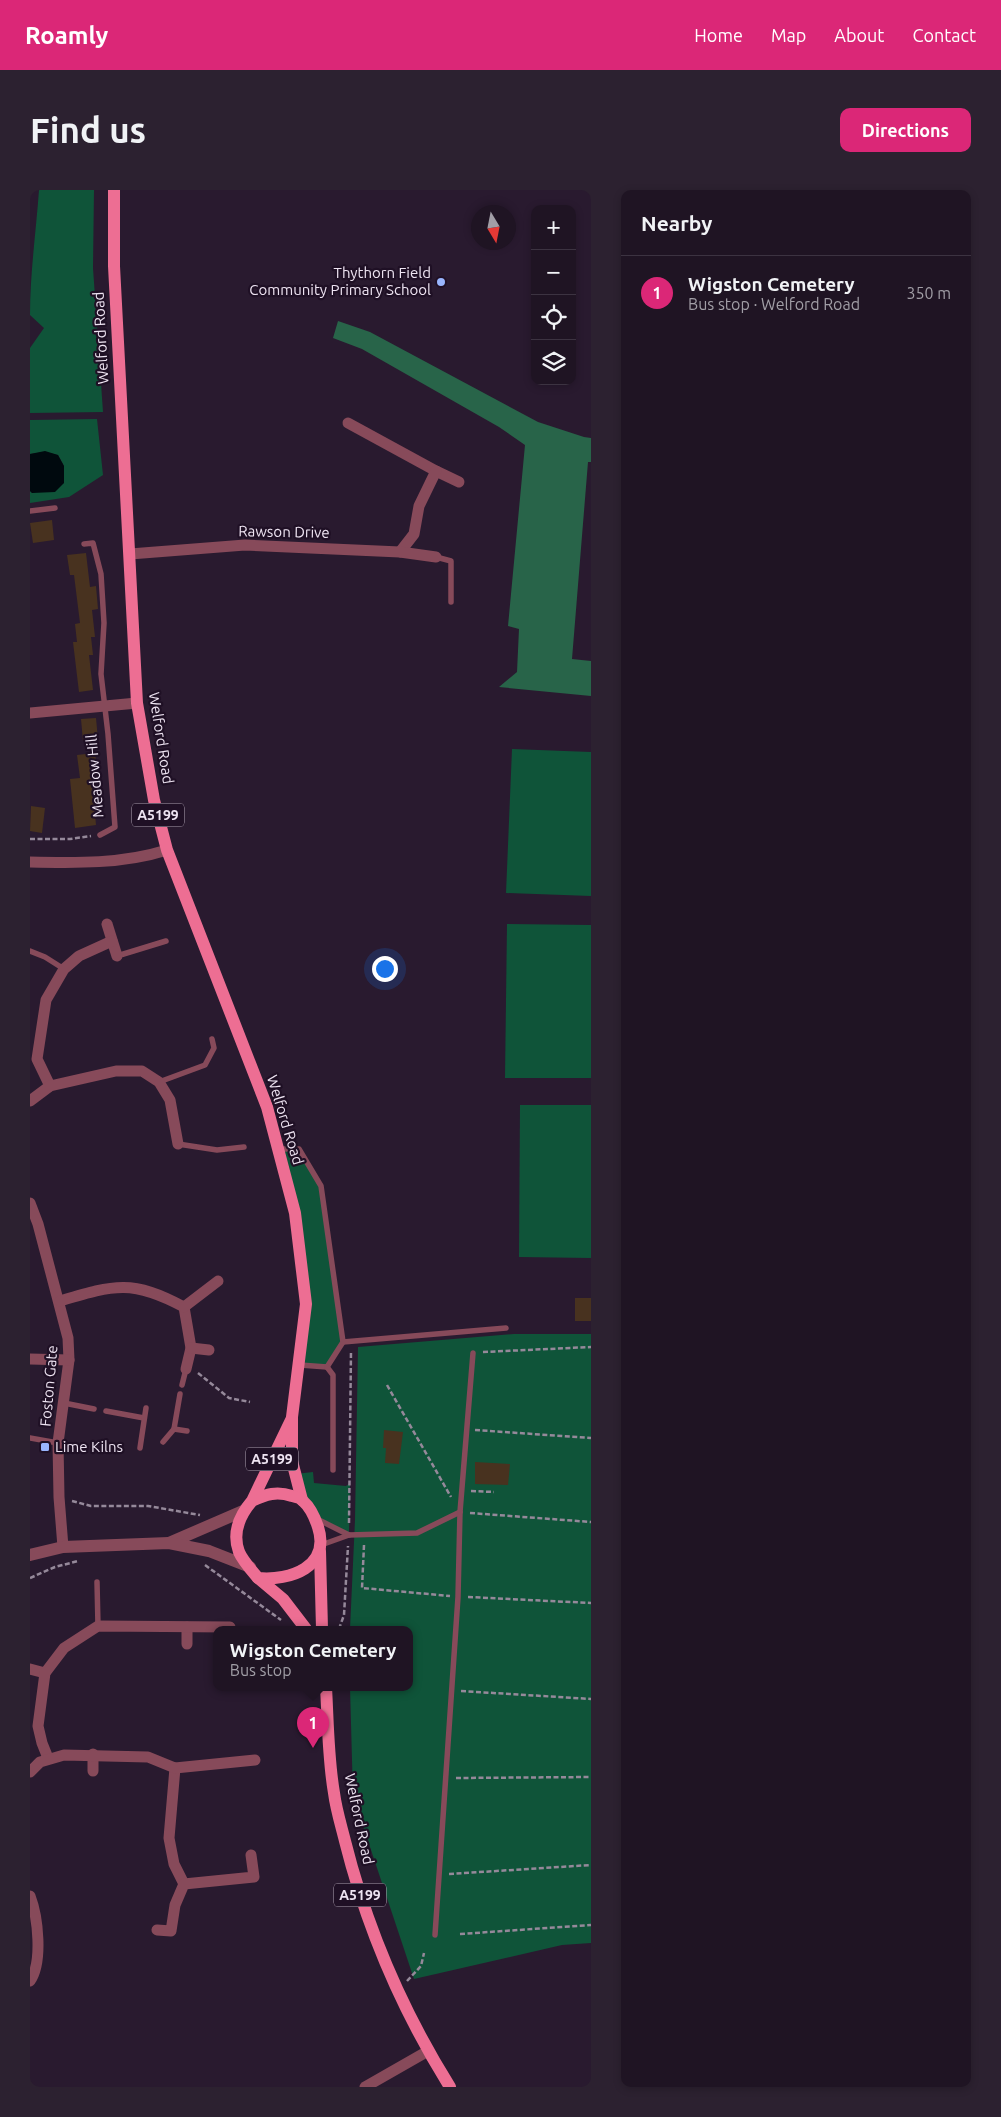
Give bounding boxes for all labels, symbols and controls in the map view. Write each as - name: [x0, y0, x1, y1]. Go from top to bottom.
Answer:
- text: Roamly: [25, 22, 108, 49]
- text: Home: [694, 25, 743, 45]
- text: Map: [771, 25, 806, 45]
- text: About: [834, 25, 884, 45]
- text: Contact: [912, 25, 976, 45]
- button: Directions: [840, 108, 971, 152]
- text: Find us: [30, 110, 146, 150]
- north arrow: [471, 205, 516, 250]
- map controls: [531, 205, 576, 385]
- button: +: [531, 205, 576, 250]
- text: Nearby: [641, 211, 712, 235]
- button: −: [531, 250, 576, 295]
- place label: Thythorn Field Community Primary School: [249, 264, 431, 298]
- text: Wigston Cemetery: [688, 273, 855, 295]
- marker: Thythorn Field Community Primary School: [435, 276, 447, 288]
- text: 1: [652, 284, 662, 302]
- text: 350 m: [906, 284, 951, 302]
- street label: Welford Road: [90, 291, 111, 385]
- button: locate: [531, 295, 576, 340]
- text: Bus stop · Welford Road: [688, 295, 860, 313]
- button: layers: [531, 340, 576, 385]
- street label: Rawson Drive: [238, 522, 330, 541]
- street label: Welford Road: [146, 691, 177, 785]
- street label: Meadow Hill: [82, 734, 107, 818]
- road number: A5199: [132, 804, 184, 826]
- your location: [372, 956, 398, 982]
- street label: Welford Road: [264, 1073, 307, 1167]
- street label: Foston Gate: [36, 1345, 61, 1427]
- place label: Lime Kilns: [55, 1438, 123, 1455]
- marker: Lime Kilns: [39, 1441, 51, 1453]
- road number: A5199: [246, 1448, 298, 1470]
- popup: [213, 1626, 413, 1691]
- text: Wigston Cemetery: [230, 1639, 396, 1661]
- text: Bus stop: [230, 1661, 292, 1679]
- pin: 1: [297, 1707, 329, 1748]
- street label: Welford Road: [342, 1772, 377, 1866]
- road number: A5199: [334, 1884, 386, 1906]

